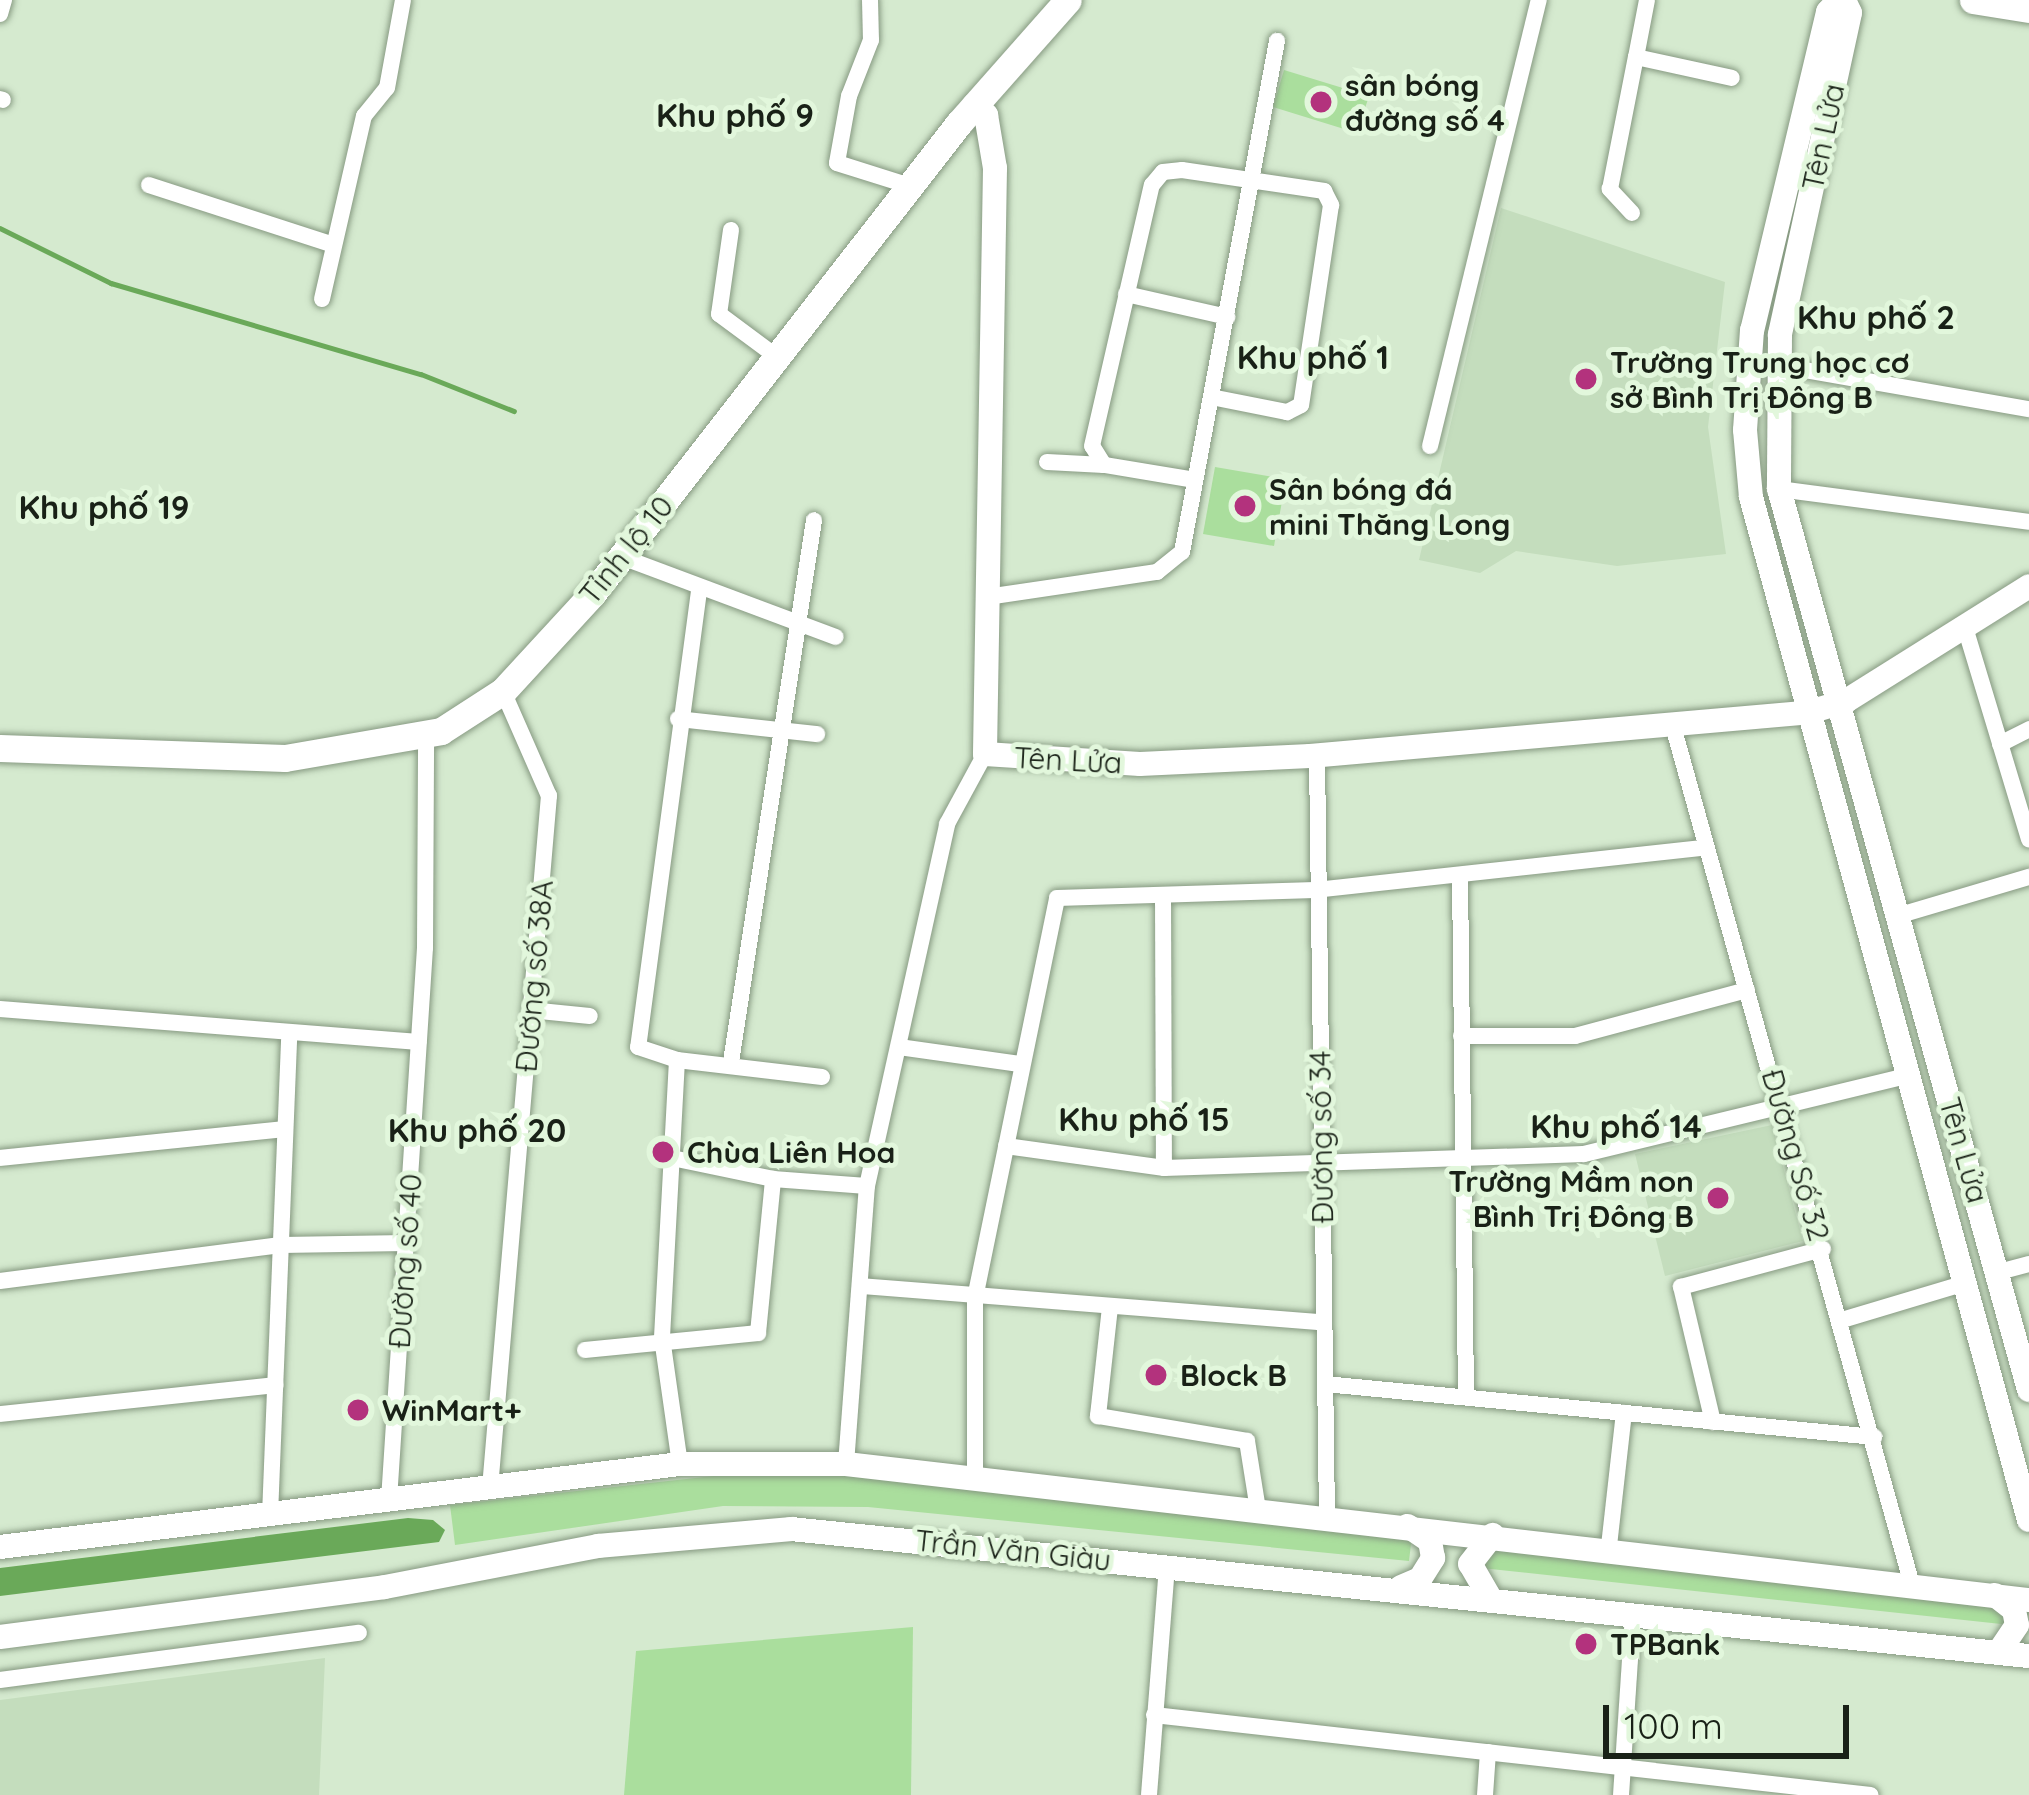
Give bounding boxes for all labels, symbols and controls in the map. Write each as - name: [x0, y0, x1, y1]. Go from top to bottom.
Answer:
- place label: sân bóng đường số 4: [1345, 67, 1505, 138]
- street label: Tên Lửa: [1794, 80, 1852, 194]
- marker: sân bóng đường số 4: [1308, 89, 1334, 115]
- district label: Khu phố 9: [656, 95, 814, 135]
- district label: Khu phố 2: [1797, 297, 1955, 337]
- district label: Khu phố 1: [1237, 337, 1389, 377]
- place label: Trường Trung học cơ sở Bình Trị Đông B: [1610, 344, 1909, 415]
- marker: Trường Trung học cơ sở Bình Trị Đông B: [1573, 366, 1599, 392]
- place label: Sân bóng đá mini Thăng Long: [1269, 471, 1510, 542]
- district label: Khu phố 19: [18, 487, 190, 527]
- street label: Tỉnh lộ 10: [571, 488, 681, 612]
- marker: Sân bóng đá mini Thăng Long: [1232, 493, 1258, 519]
- street label: Tên Lửa: [1013, 739, 1123, 781]
- street label: Đường số 38A: [508, 878, 560, 1074]
- street label: Đường số 34: [1301, 1050, 1341, 1224]
- street label: Đường Số 32: [1754, 1065, 1838, 1245]
- street label: Tên Lửa: [1932, 1093, 1996, 1207]
- district label: Khu phố 15: [1058, 1099, 1230, 1139]
- district label: Khu phố 14: [1530, 1106, 1702, 1146]
- district label: Khu phố 20: [388, 1110, 566, 1150]
- place label: Chùa Liên Hoa: [687, 1134, 895, 1170]
- marker: Chùa Liên Hoa: [650, 1139, 676, 1165]
- place label: Trường Mầm non Bình Trị Đông B: [1448, 1163, 1694, 1234]
- street label: Đường số 40: [381, 1172, 429, 1350]
- marker: Trường Mầm non Bình Trị Đông B: [1705, 1185, 1731, 1211]
- place label: Block B: [1180, 1357, 1287, 1393]
- marker: Block B: [1143, 1362, 1169, 1388]
- place label: WinMart+: [382, 1392, 521, 1428]
- marker: WinMart+: [345, 1397, 371, 1423]
- street label: Trần Văn Giàu: [913, 1522, 1113, 1578]
- place label: TPBank: [1610, 1626, 1720, 1662]
- marker: TPBank: [1573, 1631, 1599, 1657]
- scale bar: [1609, 1681, 1855, 1755]
- text: 100 m: [1624, 1703, 1723, 1748]

